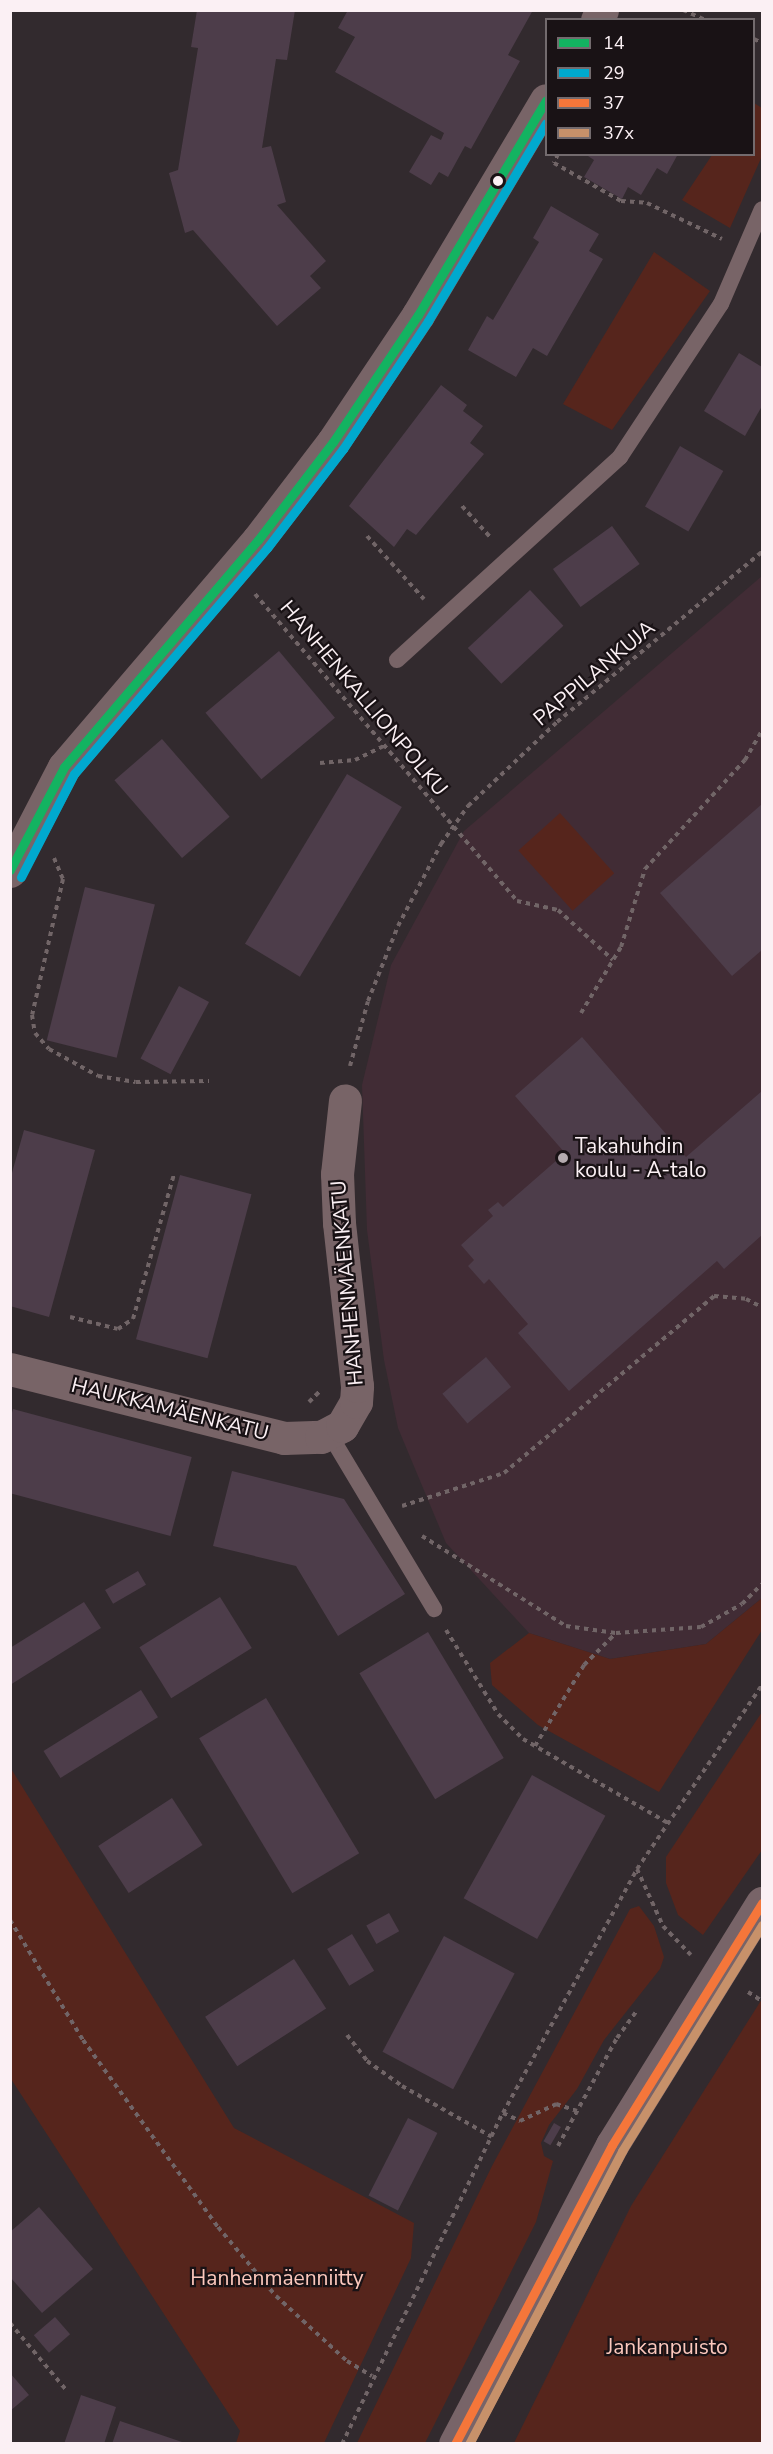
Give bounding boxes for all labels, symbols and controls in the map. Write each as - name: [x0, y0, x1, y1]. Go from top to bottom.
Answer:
- legend: [545, 18, 755, 156]
- text: 14: [603, 31, 625, 55]
- text: 29: [603, 61, 625, 85]
- text: 37: [603, 91, 625, 115]
- text: 37x: [603, 121, 634, 145]
- unlabelled marker: [492, 175, 504, 187]
- street label: HANHENKALLIONPOLKU: [275, 595, 453, 801]
- street label: PAPPILANKUJA: [528, 615, 660, 731]
- place label: Takahuhdin koulu - A-talo: [575, 1133, 706, 1183]
- marker: Takahuhdin koulu - A-talo: [556, 1151, 570, 1165]
- street label: HANHENMÄENKATU: [325, 1179, 369, 1387]
- street label: HAUKKAMÄENKATU: [69, 1372, 271, 1446]
- park label: Hanhenmäenniitty: [190, 2265, 364, 2291]
- park label: Jankanpuisto: [606, 2334, 728, 2360]

